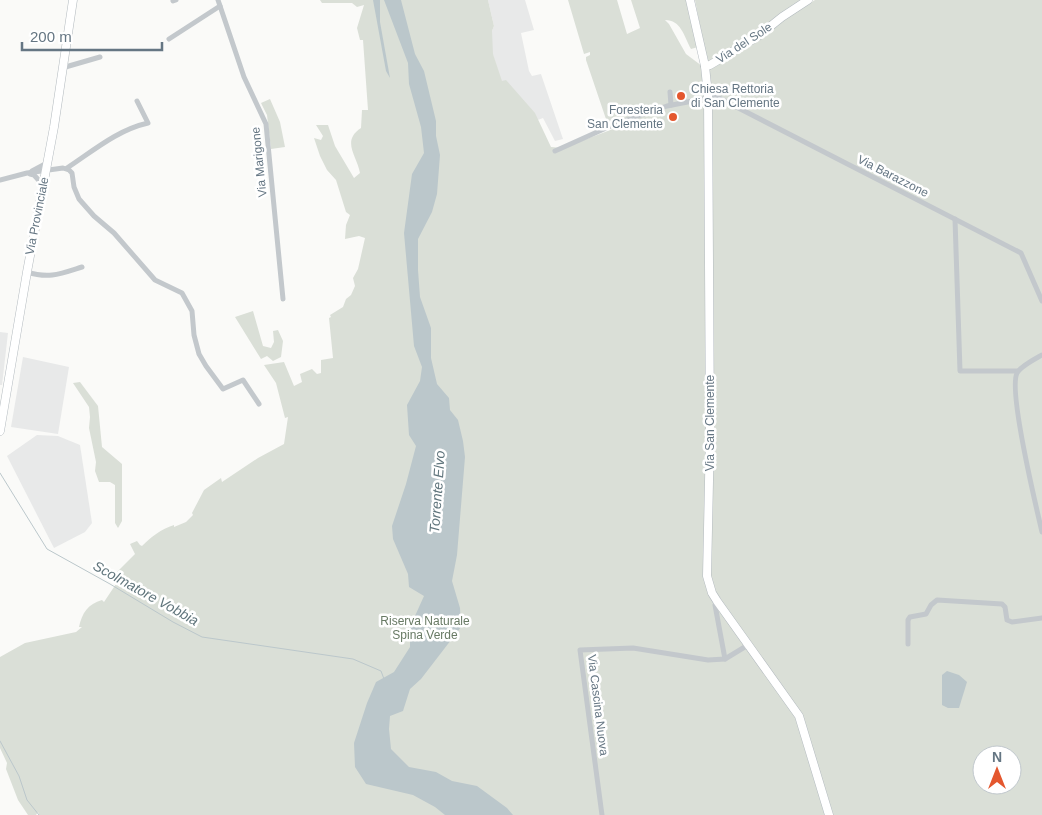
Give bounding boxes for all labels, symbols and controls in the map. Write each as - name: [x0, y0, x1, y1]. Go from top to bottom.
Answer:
- scale bar: [22, 20, 162, 52]
- street label: Via del Sole: [713, 20, 775, 66]
- text: 200 m: [30, 28, 72, 45]
- place label: Chiesa Rettoria di San Clemente: [691, 82, 780, 110]
- marker: Chiesa Rettoria di San Clemente: [675, 90, 687, 102]
- place label: Foresteria San Clemente: [587, 103, 663, 131]
- marker: Foresteria San Clemente: [667, 111, 679, 123]
- street label: Via Marigone: [248, 126, 270, 198]
- street label: Via Barazzone: [855, 152, 931, 200]
- street label: Via Provinciale: [23, 175, 51, 256]
- street label: Via San Clemente: [703, 374, 717, 471]
- water label: Torrente Elvo: [426, 450, 448, 534]
- water label: Scolmatore Vobbia: [91, 557, 202, 629]
- park label: Riserva Naturale Spina Verde: [380, 614, 470, 642]
- street label: Via Cascina Nuova: [585, 654, 611, 757]
- north arrow: [972, 745, 1022, 795]
- text: N: [992, 749, 1002, 765]

